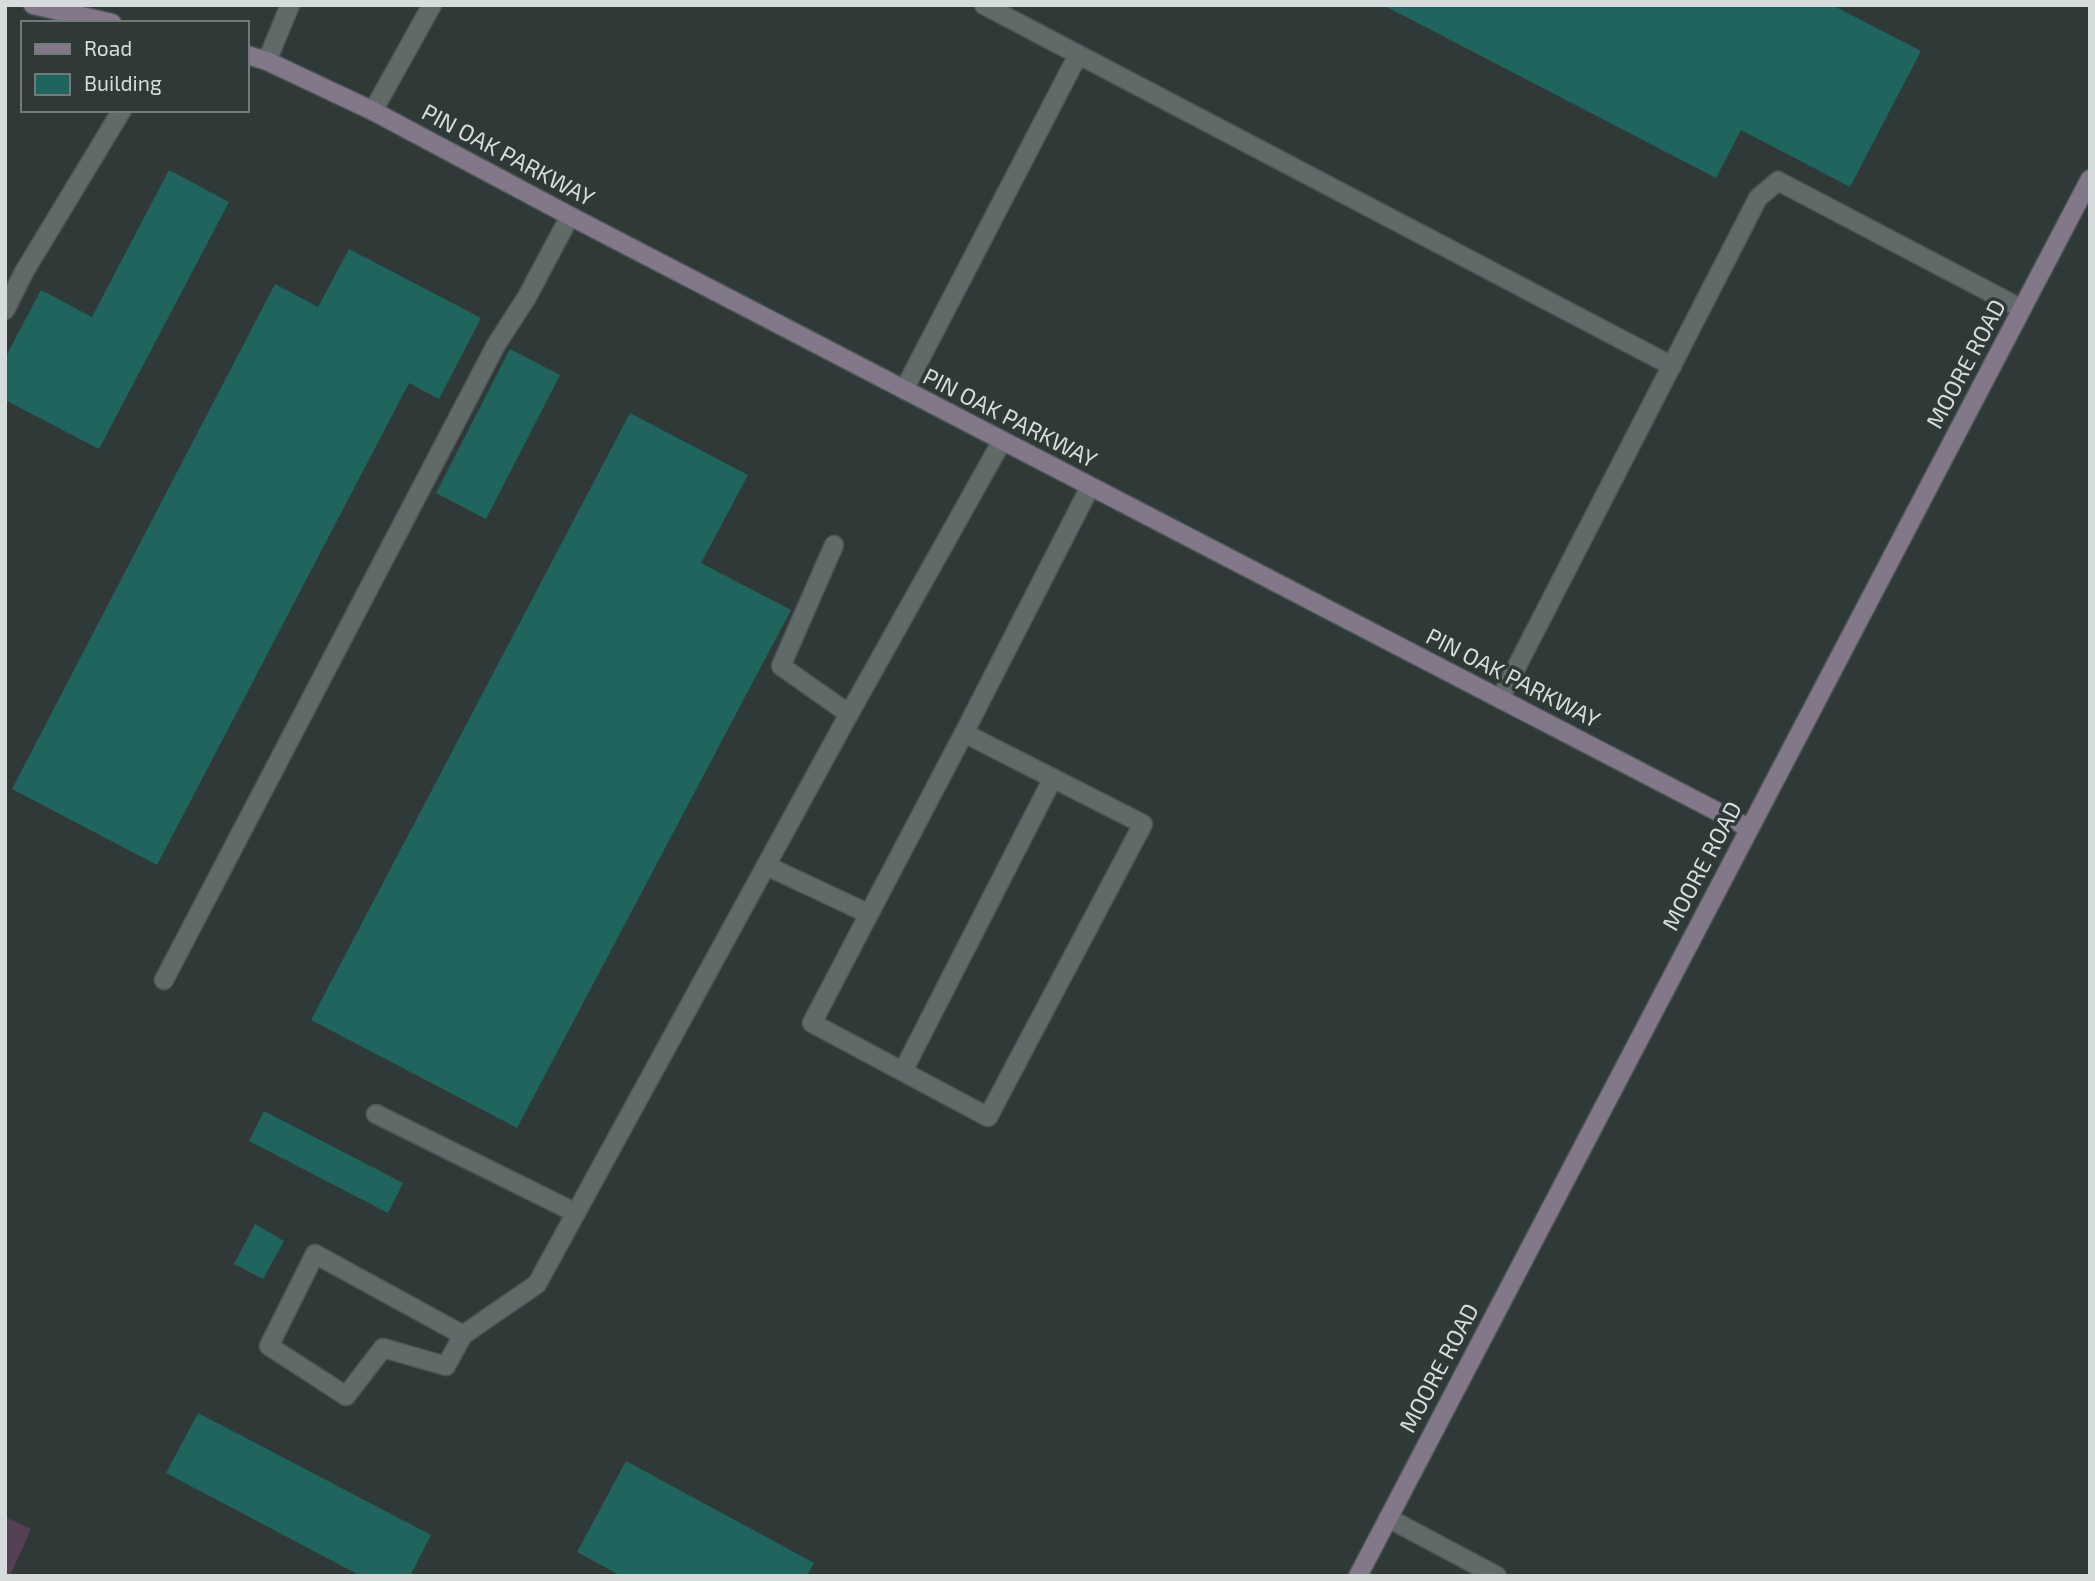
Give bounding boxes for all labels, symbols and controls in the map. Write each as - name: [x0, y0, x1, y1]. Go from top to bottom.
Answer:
- legend: [21, 21, 248, 112]
- text: Road: [84, 35, 132, 60]
- text: Building: [84, 70, 162, 95]
- street label: PIN OAK PARKWAY: [417, 97, 600, 211]
- street label: MOORE ROAD: [1919, 294, 2011, 433]
- street label: PIN OAK PARKWAY: [919, 361, 1102, 473]
- street label: PIN OAK PARKWAY: [1422, 621, 1605, 733]
- street label: MOORE ROAD: [1655, 796, 1747, 935]
- street label: MOORE ROAD: [1392, 1298, 1484, 1437]

